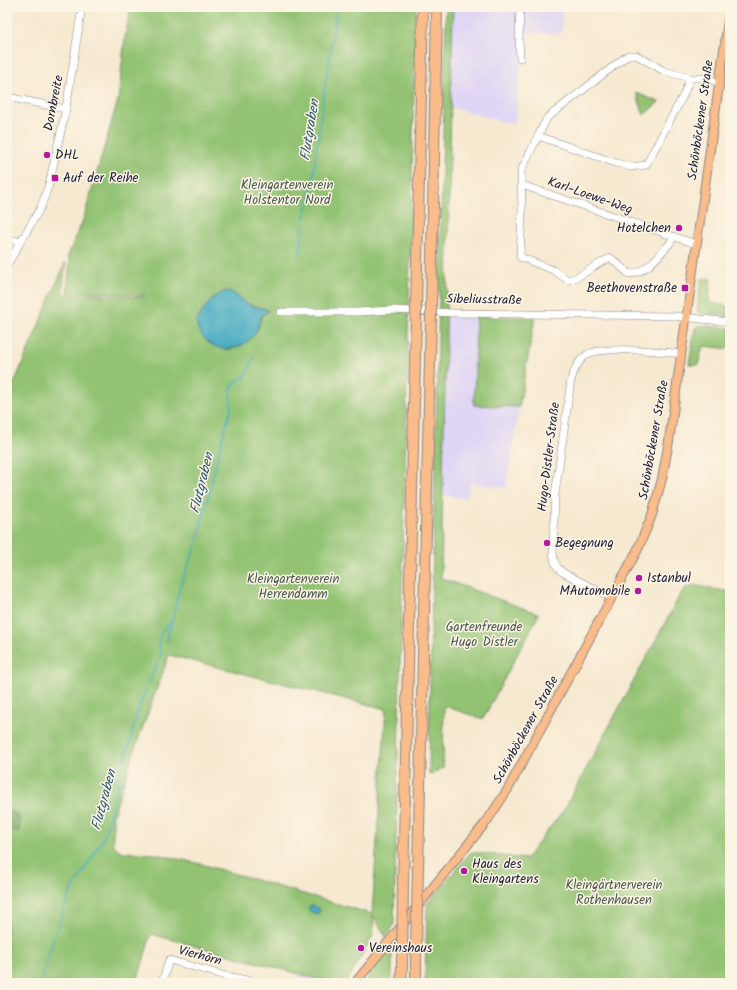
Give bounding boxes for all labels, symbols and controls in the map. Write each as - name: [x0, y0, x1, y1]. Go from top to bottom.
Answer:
- street label: Schönböckener Straße: [682, 58, 720, 181]
- street label: Dornbreite: [38, 73, 70, 133]
- water label: Flutgraben: [294, 96, 326, 162]
- place label: DHL: [55, 145, 79, 166]
- marker: DHL: [42, 150, 52, 160]
- place label: Auf der Reihe: [63, 168, 139, 189]
- street label: Karl-Loewe-Weg: [545, 172, 635, 220]
- marker: Auf der Reihe: [50, 173, 60, 183]
- park label: Kleingartenverein Holstentor Nord: [241, 175, 333, 211]
- place label: Hotelchen: [617, 218, 671, 239]
- marker: Hotelchen: [674, 223, 684, 233]
- place label: Beethovenstraße: [586, 278, 677, 299]
- marker: Beethovenstraße: [680, 283, 690, 293]
- street label: Sibeliusstraße: [446, 289, 522, 311]
- street label: Schönböckener Straße: [633, 378, 675, 501]
- street label: Hugo-Distler-Straße: [532, 401, 566, 513]
- water label: Flutgraben: [184, 449, 221, 516]
- place label: Begegnung: [555, 533, 614, 554]
- marker: Begegnung: [542, 538, 552, 548]
- place label: Istanbul: [647, 568, 691, 589]
- park label: Kleingartenverein Herrendamm: [247, 569, 339, 605]
- marker: Istanbul: [634, 573, 644, 583]
- place label: MAutomobile: [559, 581, 630, 602]
- marker: MAutomobile: [633, 586, 643, 596]
- park label: Gartenfreunde Hugo Distler: [446, 617, 523, 653]
- street label: Schönböckener Straße: [487, 672, 565, 788]
- water label: Flutgraben: [85, 766, 123, 833]
- place label: Haus des Kleingartens: [472, 854, 539, 890]
- marker: Haus des Kleingartens: [459, 866, 469, 876]
- park label: Kleingärtnerverein Rothenhausen: [566, 875, 663, 911]
- place label: Vereinshaus: [369, 938, 433, 959]
- street label: Vierhörn: [176, 940, 224, 972]
- marker: Vereinshaus: [356, 943, 366, 953]

